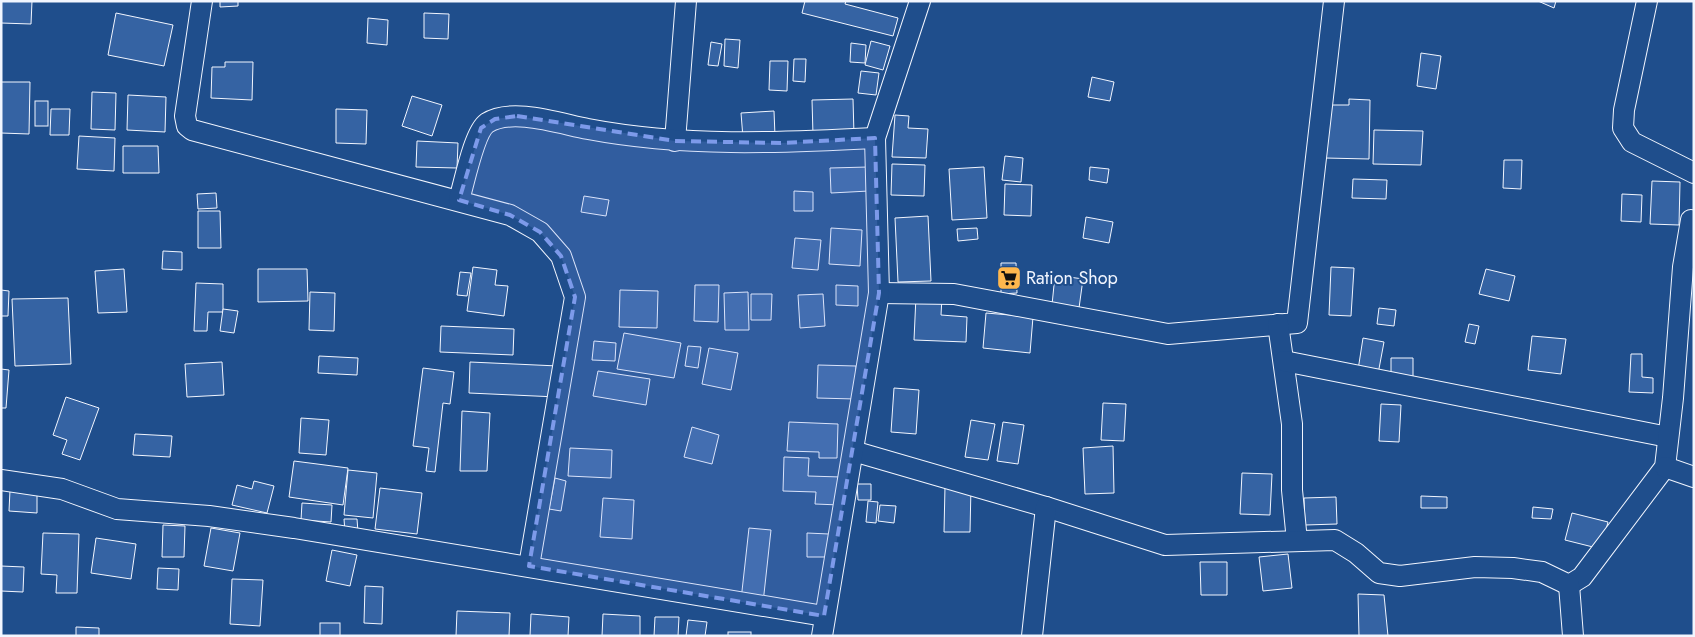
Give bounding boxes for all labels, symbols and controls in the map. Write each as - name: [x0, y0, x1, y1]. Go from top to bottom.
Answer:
- supermarket icon: Ration Shop: [996, 265, 1022, 291]
- place label: Ration Shop: [1026, 265, 1118, 291]

